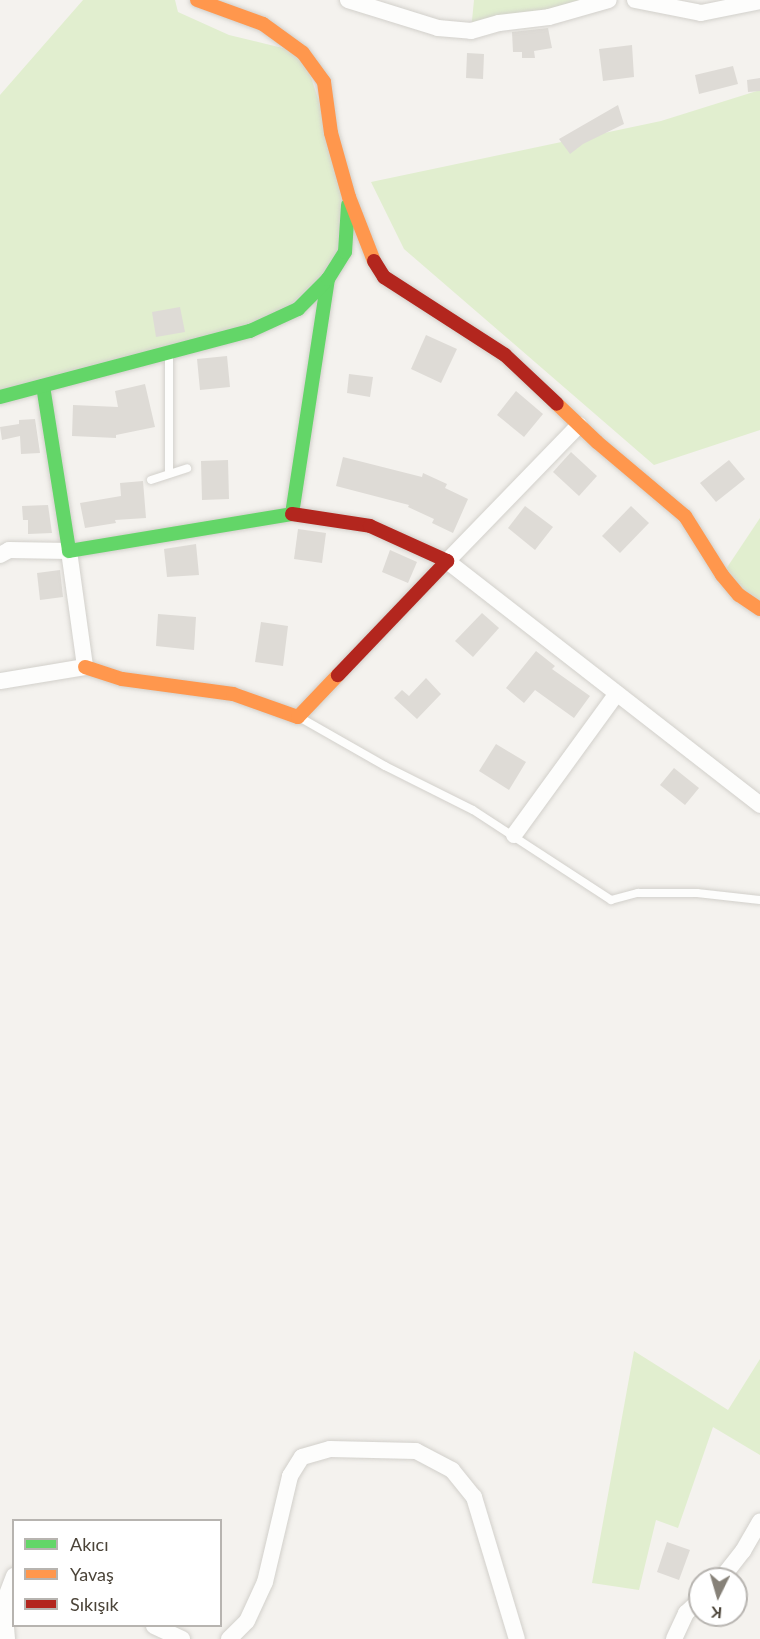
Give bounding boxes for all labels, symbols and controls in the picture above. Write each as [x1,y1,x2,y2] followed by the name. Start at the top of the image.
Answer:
[12,1519,222,1627] legend
[70,1533,109,1555] text: Akıcı
[70,1563,114,1585] text: Yavaş
[688,1567,748,1627] north arrow
[70,1593,119,1615] text: Sıkışık
[710,1603,723,1623] text: K

